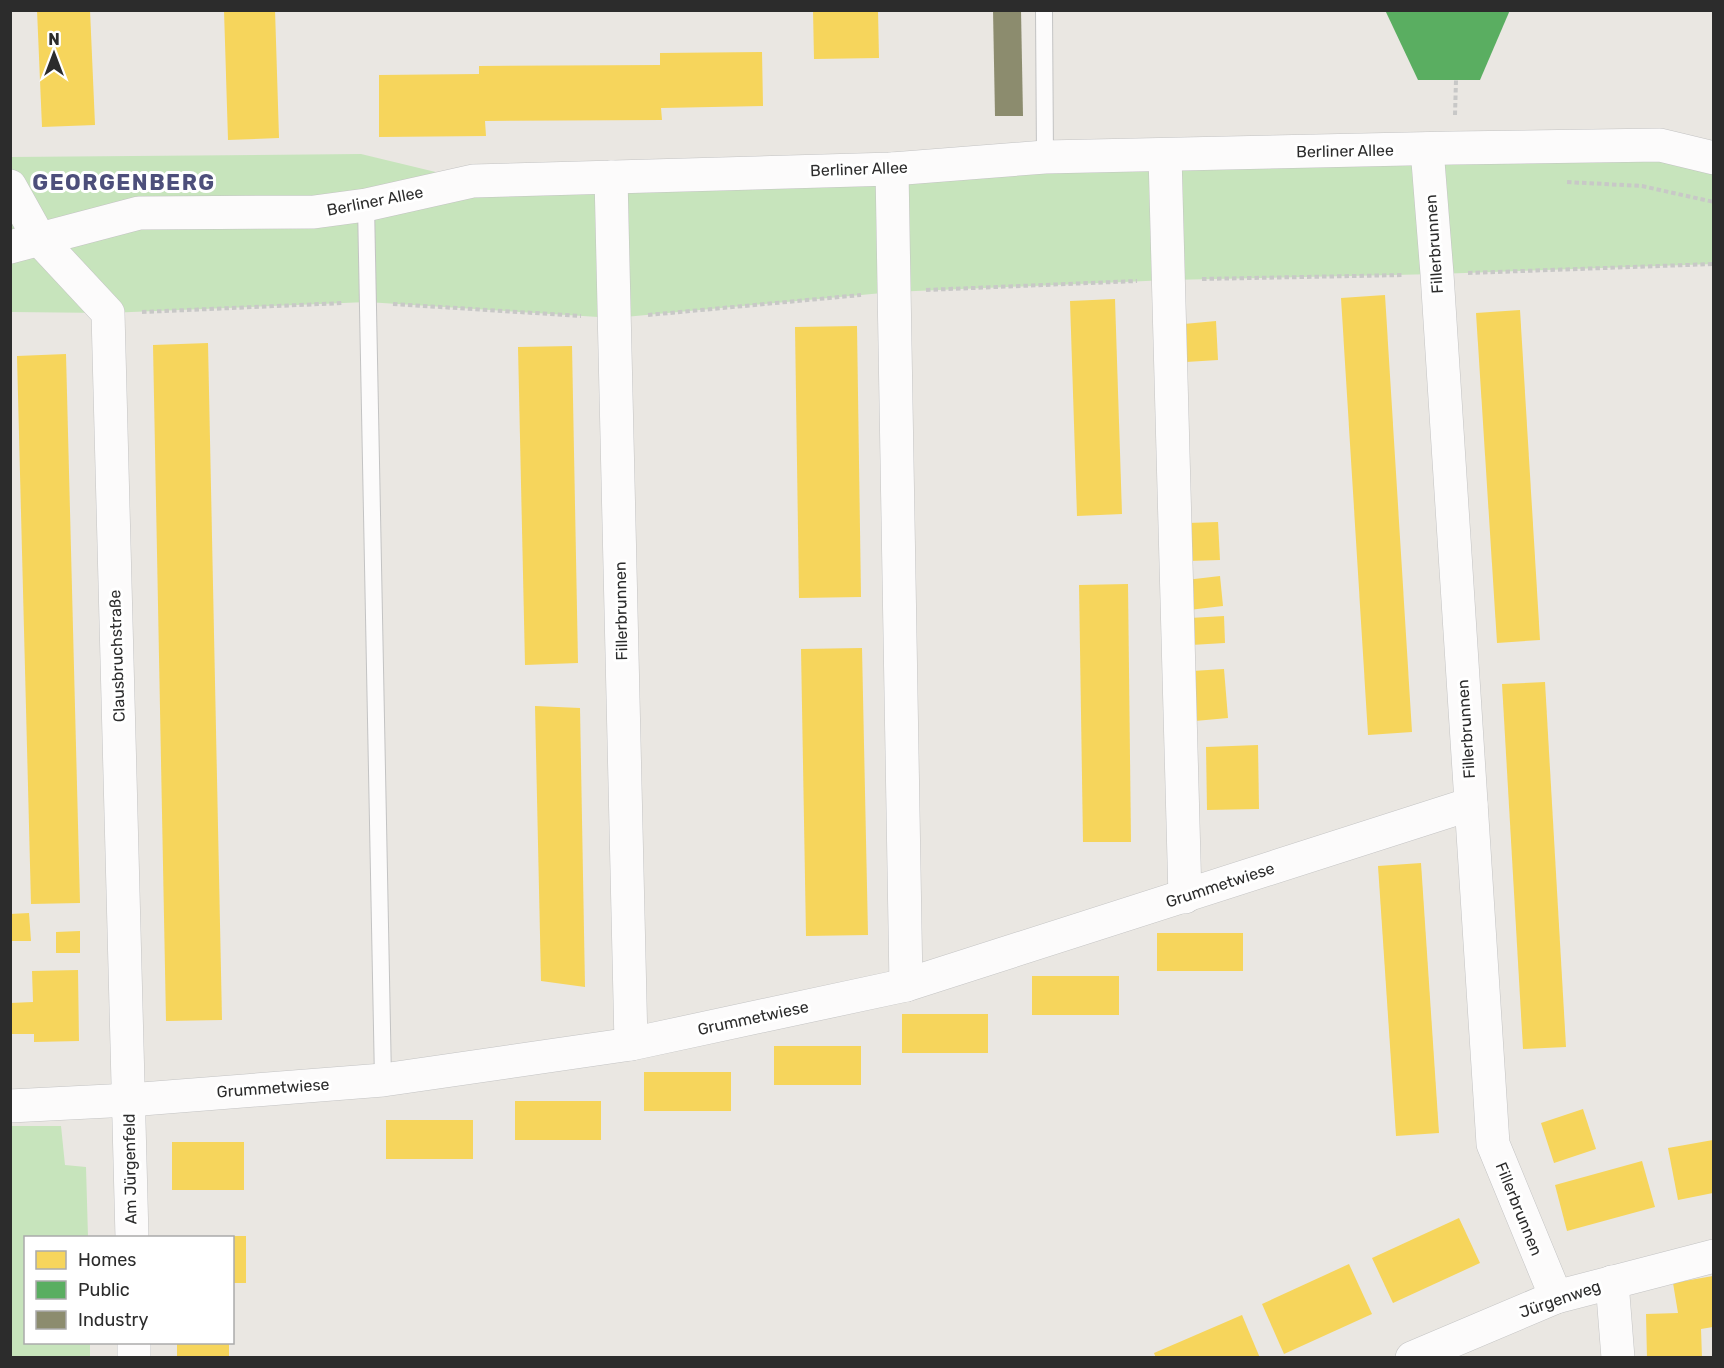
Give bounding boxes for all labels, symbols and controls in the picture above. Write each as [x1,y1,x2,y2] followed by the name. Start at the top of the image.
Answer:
[24,24,84,84] north arrow
[48,30,60,49] text: N
[1296,141,1394,161] street label: Berliner Allee
[810,158,908,180] street label: Berliner Allee
[32,169,216,196] district label: GEORGENBERG
[325,182,425,220] street label: Berliner Allee
[1421,194,1447,294] street label: Fillerbrunnen
[611,561,631,661] street label: Fillerbrunnen
[105,589,129,723] street label: Clausbruchstraße
[1453,679,1479,779] street label: Fillerbrunnen
[1163,858,1277,911] street label: Grummetwiese
[696,997,810,1039] street label: Grummetwiese
[216,1075,330,1101] street label: Grummetwiese
[120,1113,140,1225] street label: Am Jürgenfeld
[1492,1159,1546,1259] street label: Fillerbrunnen
[24,1236,234,1344] legend
[78,1249,136,1271] text: Homes
[1517,1276,1603,1322] street label: Jürgenweg
[78,1279,130,1301] text: Public
[78,1309,148,1331] text: Industry

